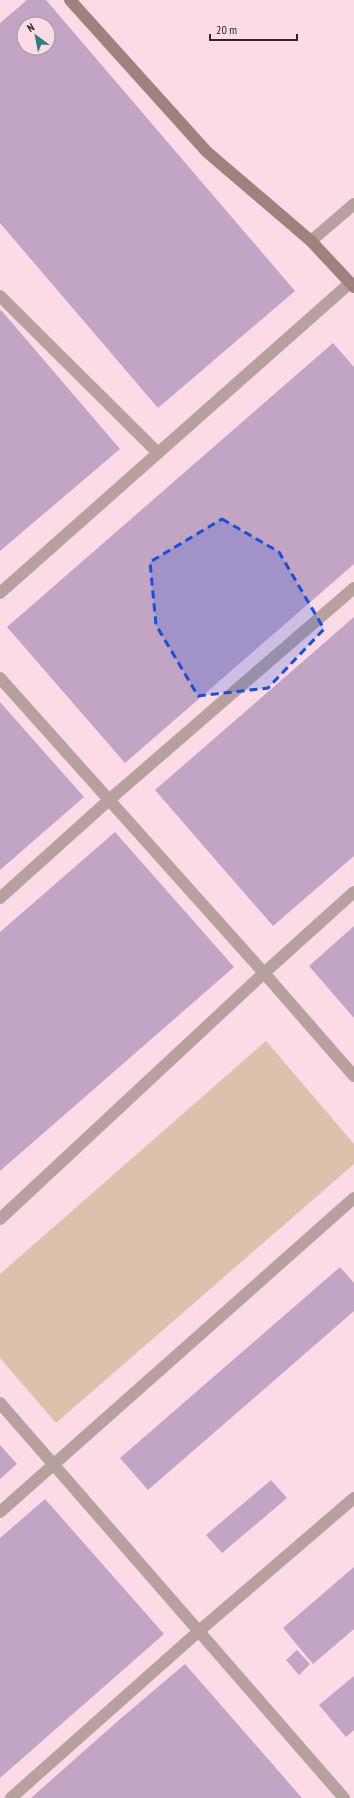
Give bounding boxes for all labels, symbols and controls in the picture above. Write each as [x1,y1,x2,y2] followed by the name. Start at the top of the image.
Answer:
[16,16,56,56] north arrow
[210,16,297,42] scale bar
[24,20,37,35] text: N
[216,22,237,37] text: 20 m

